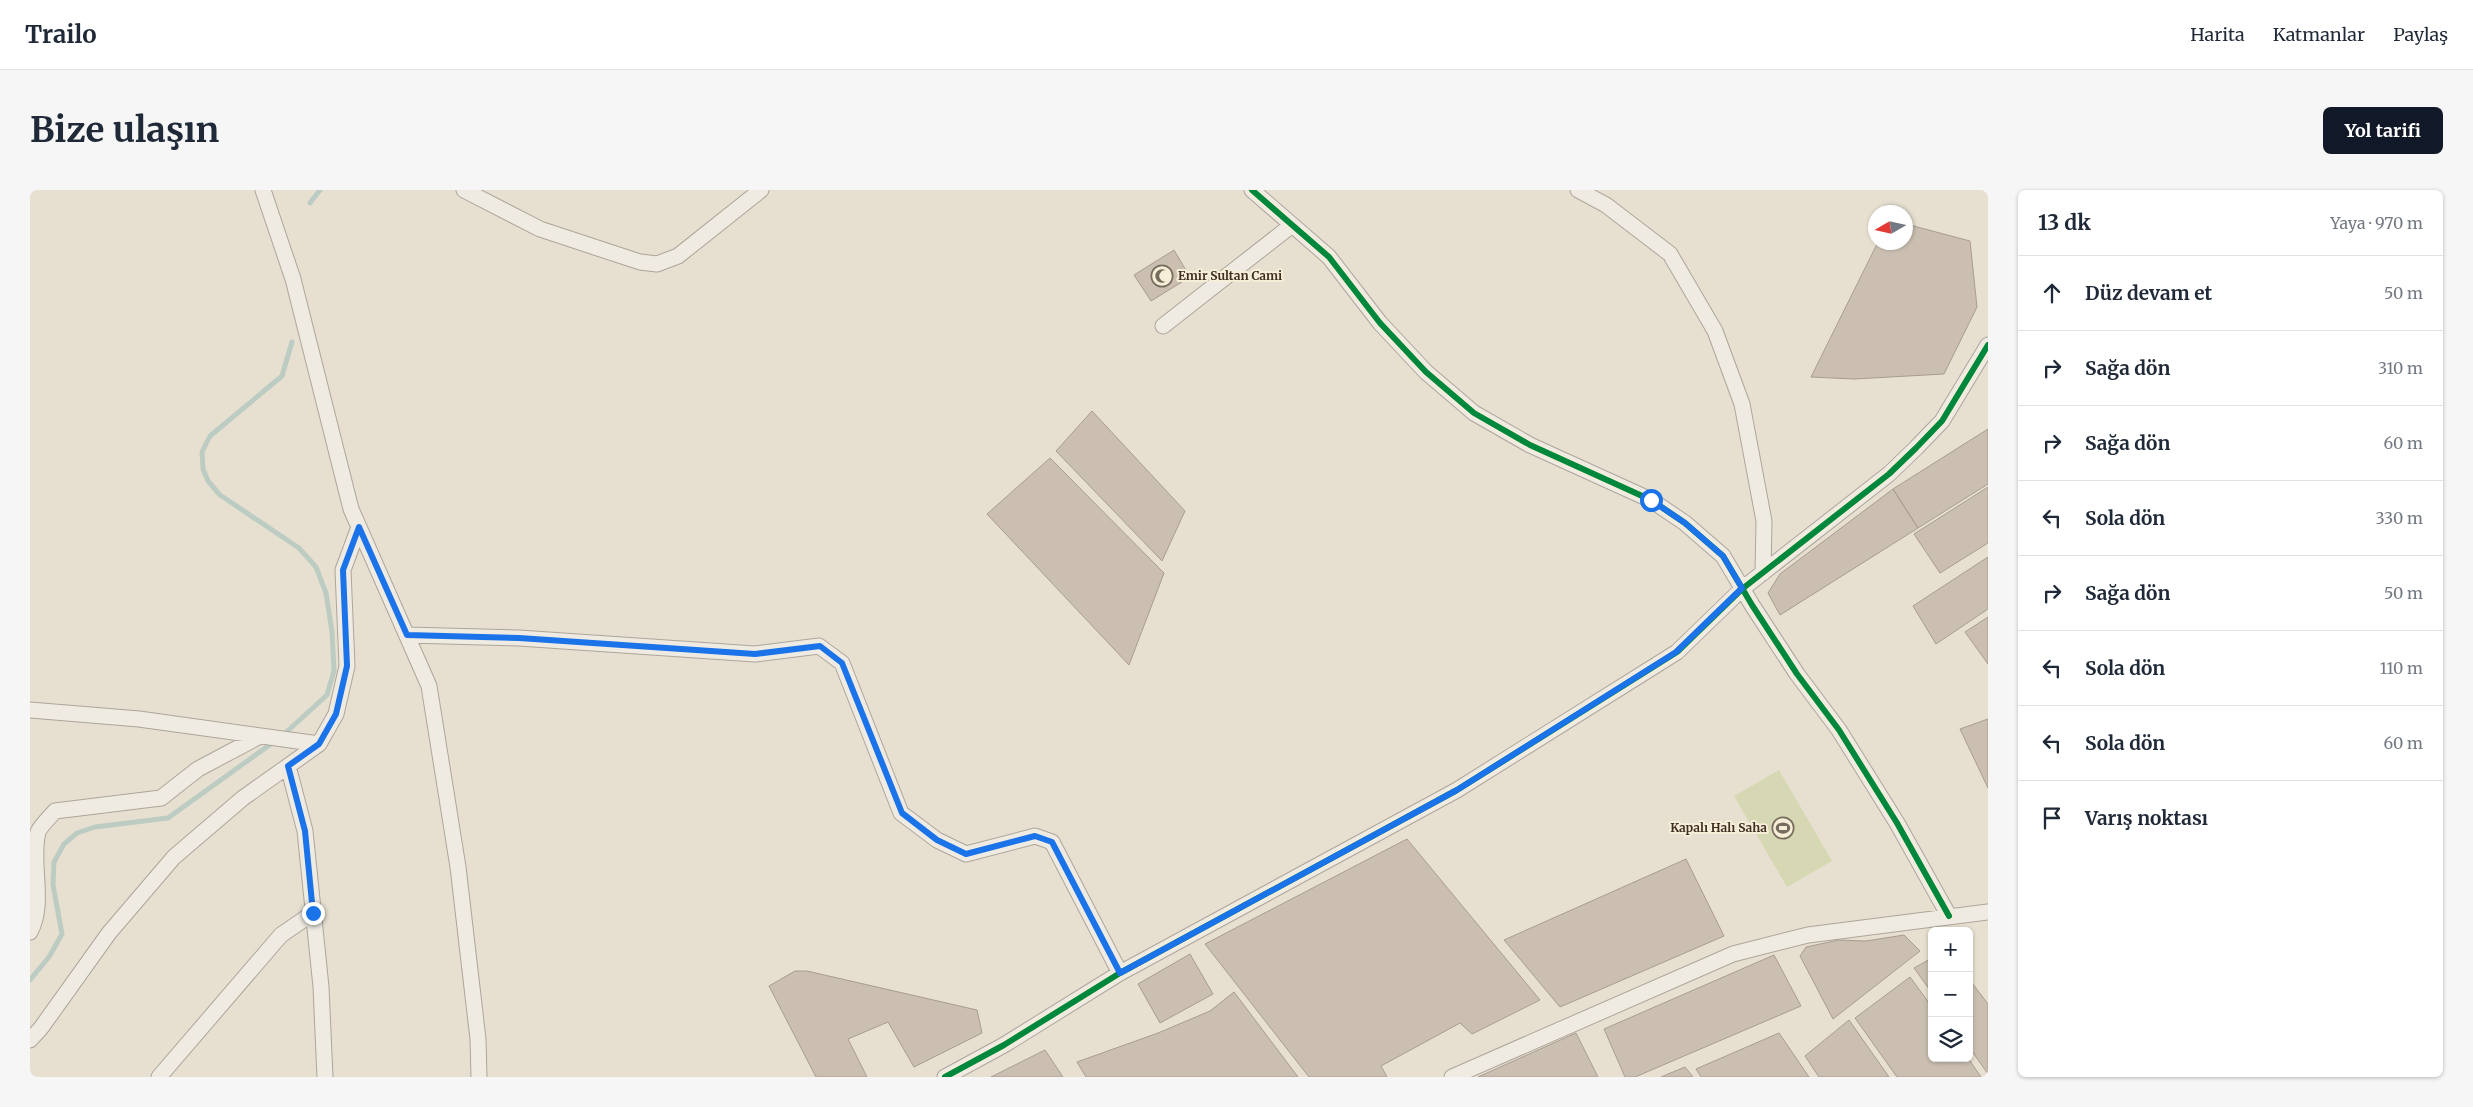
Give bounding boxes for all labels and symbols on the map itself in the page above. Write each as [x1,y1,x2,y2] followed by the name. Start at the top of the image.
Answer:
[1868,205,1913,250] north arrow
[1150,264,1174,288] mosque icon: Emir Sultan Cami
[1178,268,1282,283] place label: Emir Sultan Cami
[1640,489,1663,512] route start
[1771,816,1795,840] sports icon: Kapalı Halı Saha
[1670,820,1767,835] place label: Kapalı Halı Saha
[302,902,325,925] route end

